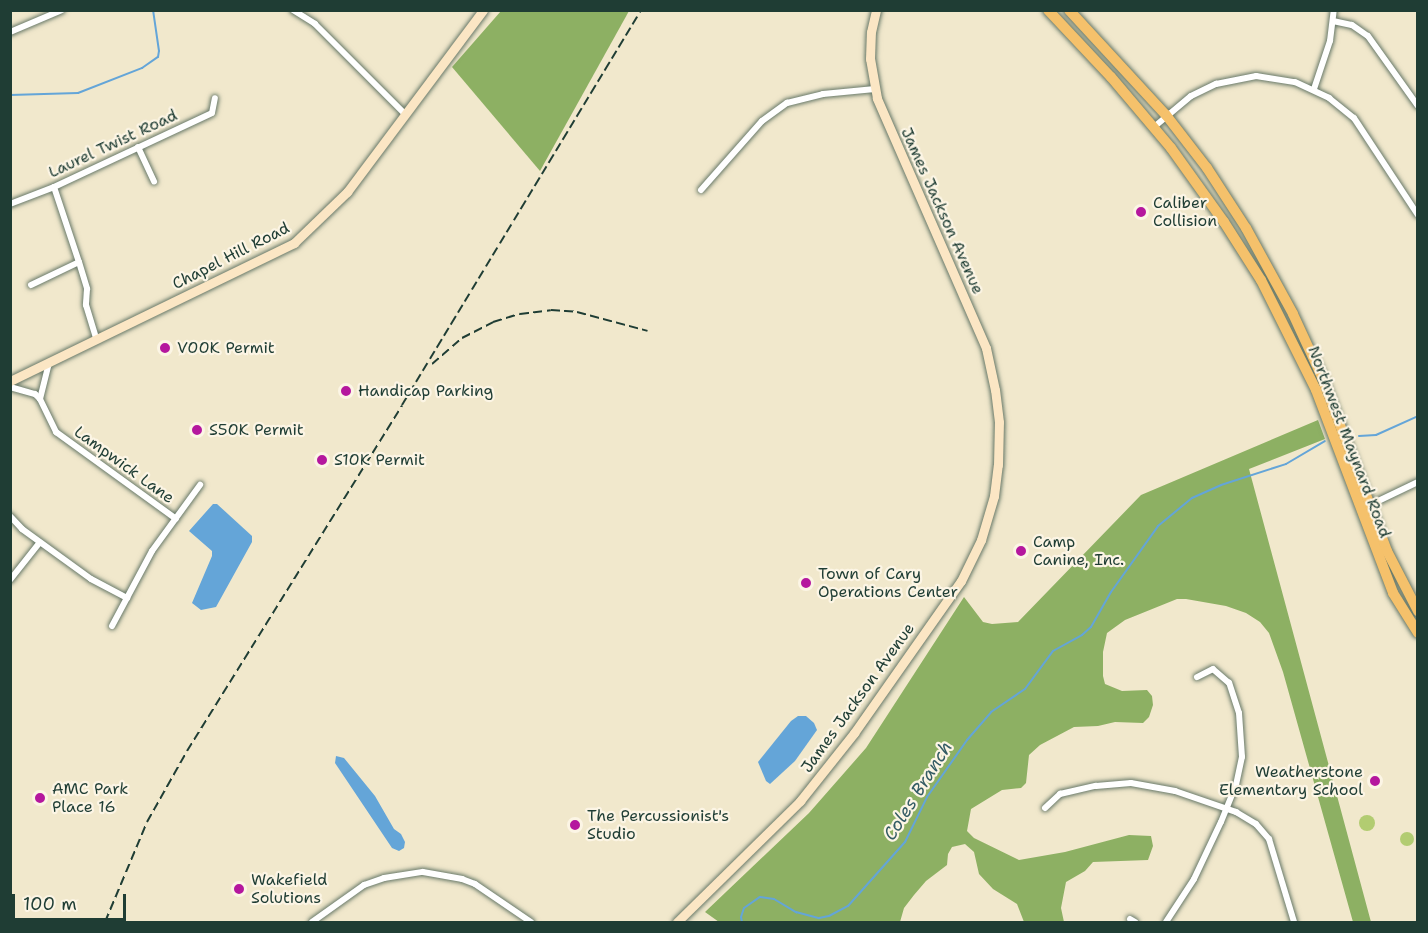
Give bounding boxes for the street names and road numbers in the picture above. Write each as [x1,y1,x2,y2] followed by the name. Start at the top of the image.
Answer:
[46,106,180,182] street label: Laurel Twist Road
[897,125,987,297] street label: James Jackson Avenue
[169,218,293,294] street label: Chapel Hill Road
[1304,343,1394,541] street label: Northwest Maynard Road
[70,422,178,508] street label: Lampwick Lane
[797,619,919,777] street label: James Jackson Avenue

